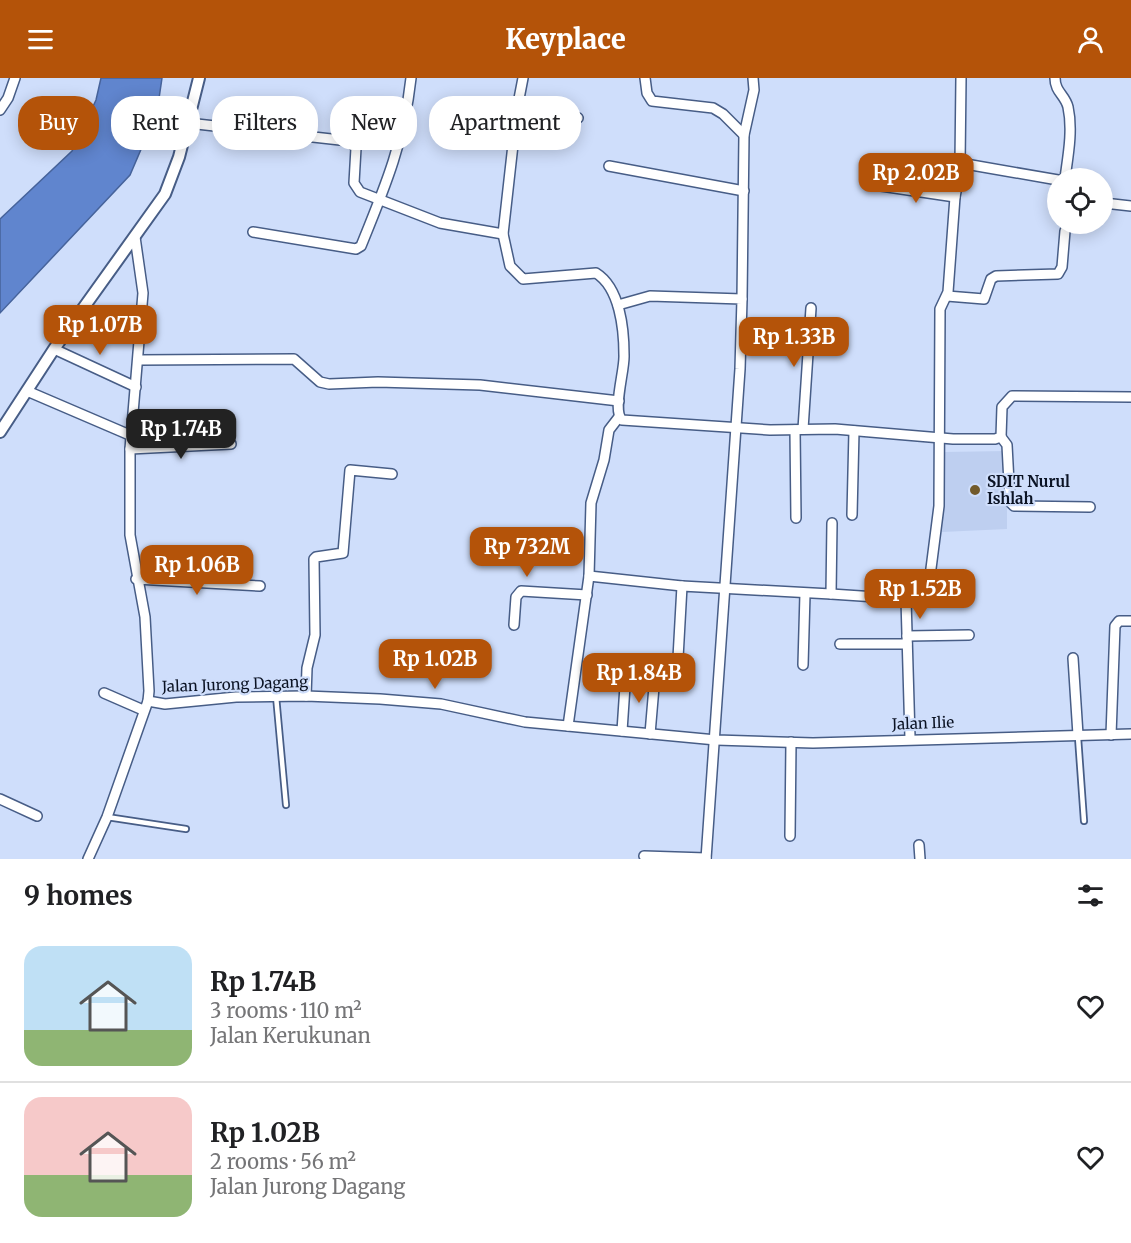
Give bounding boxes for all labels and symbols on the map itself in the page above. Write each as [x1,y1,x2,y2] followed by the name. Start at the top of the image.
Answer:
[854,153,978,204] pin: Rp 2.02B
[38,305,162,356] pin: Rp 1.07B
[732,317,856,368] pin: Rp 1.33B
[119,409,243,460] pin: Rp 1.74B
[987,472,1070,508] place label: SDIT Nurul Ishlah
[968,483,982,497] marker: SDIT Nurul Ishlah
[472,527,582,578] pin: Rp 732M
[135,545,259,596] pin: Rp 1.06B
[858,569,982,620] pin: Rp 1.52B
[373,639,497,690] pin: Rp 1.02B
[577,653,701,704] pin: Rp 1.84B
[160,672,309,696] street label: Jalan Jurong Dagang
[891,712,955,734] street label: Jalan Ilie

